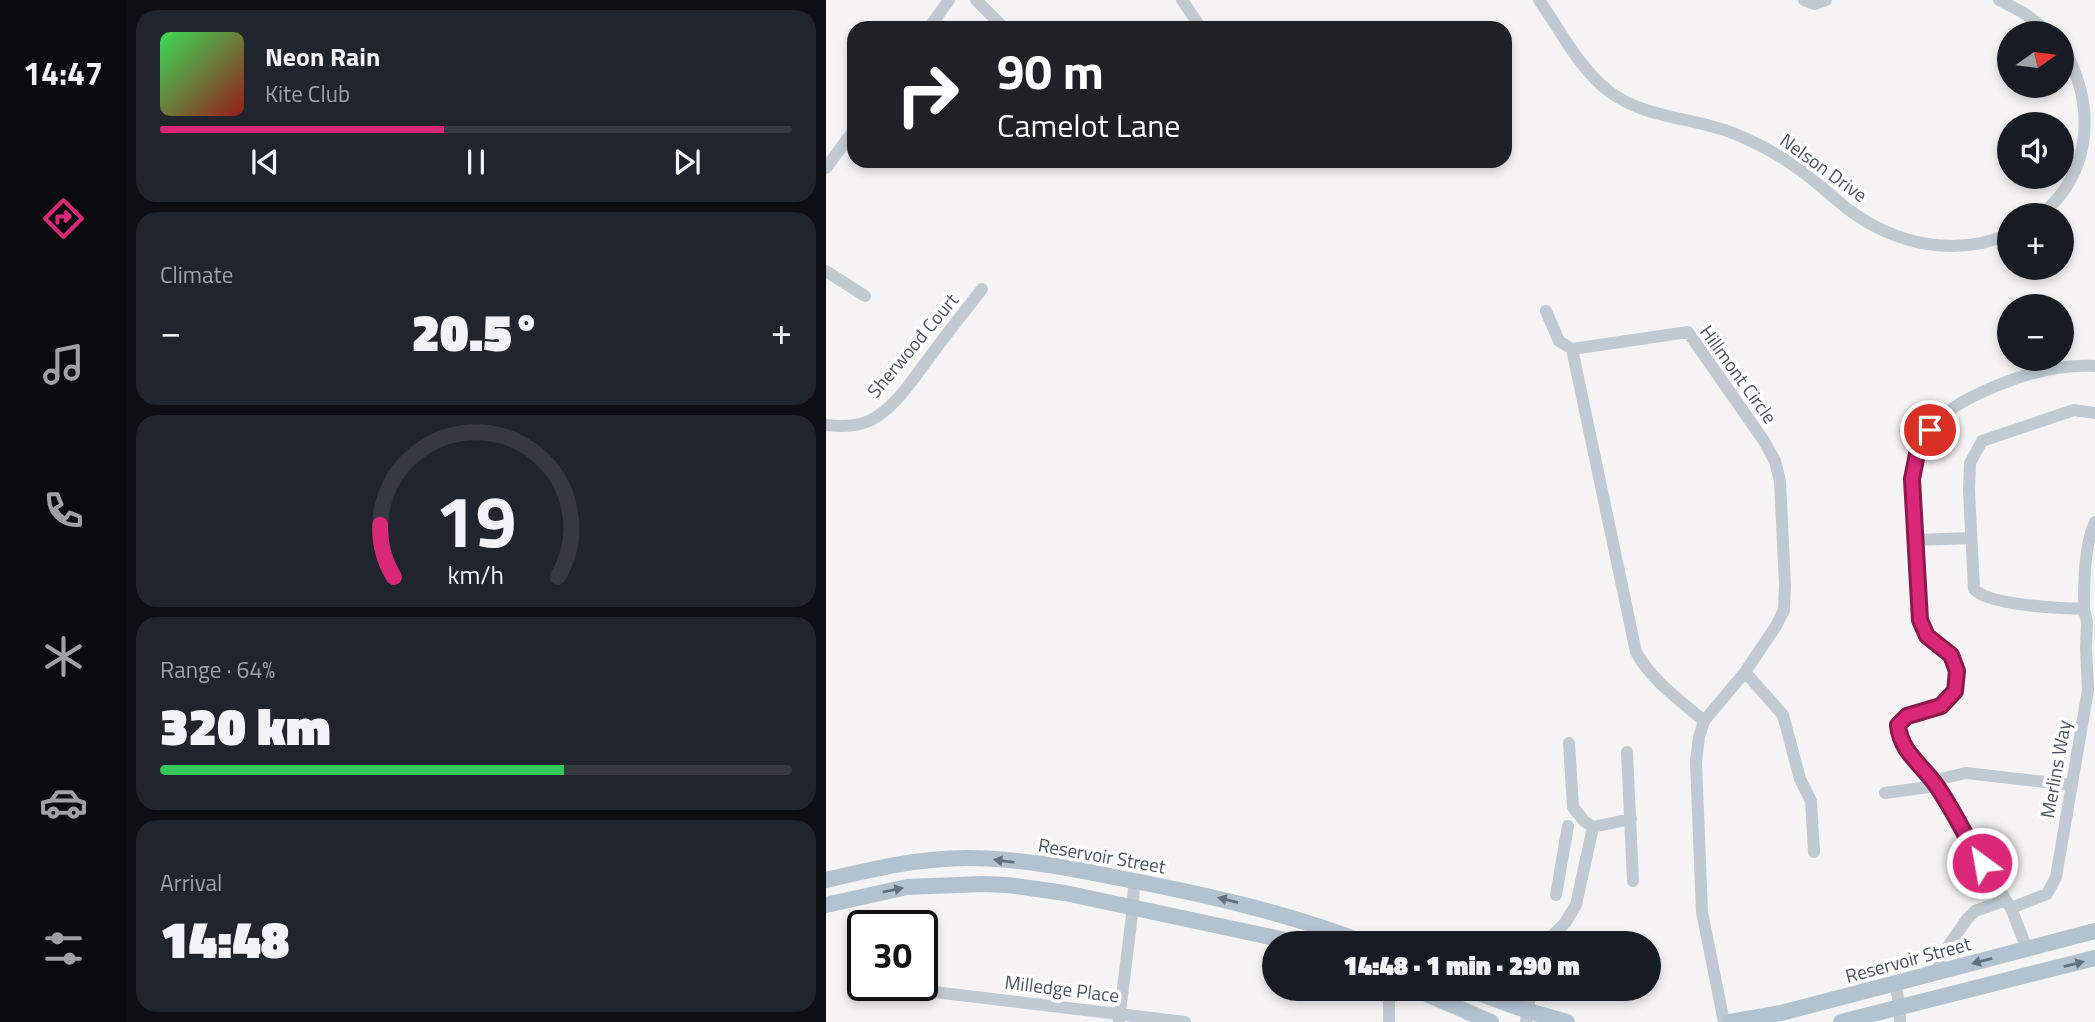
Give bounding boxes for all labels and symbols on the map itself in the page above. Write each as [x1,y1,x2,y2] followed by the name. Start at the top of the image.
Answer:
[1997,21,2074,98] north arrow
[1774,125,1874,209] street label: Nelson Drive
[859,286,965,404] street label: Sherwood Court
[1693,319,1785,429] street label: Hillmont Circle
[1900,400,1960,460] pin
[2032,718,2078,820] street label: Merlins Way
[1945,826,2019,900] position arrow
[1036,830,1168,881] street label: Reservoir Street
[993,855,1015,866] one-way arrow
[882,884,904,895] one-way arrow
[1217,894,1239,905] one-way arrow
[847,910,938,1001] speed limit sign: 30
[1842,928,1974,990] street label: Reservoir Street
[1970,956,1992,967] one-way arrow
[2063,958,2085,969] one-way arrow
[1003,967,1121,1009] street label: Milledge Place

